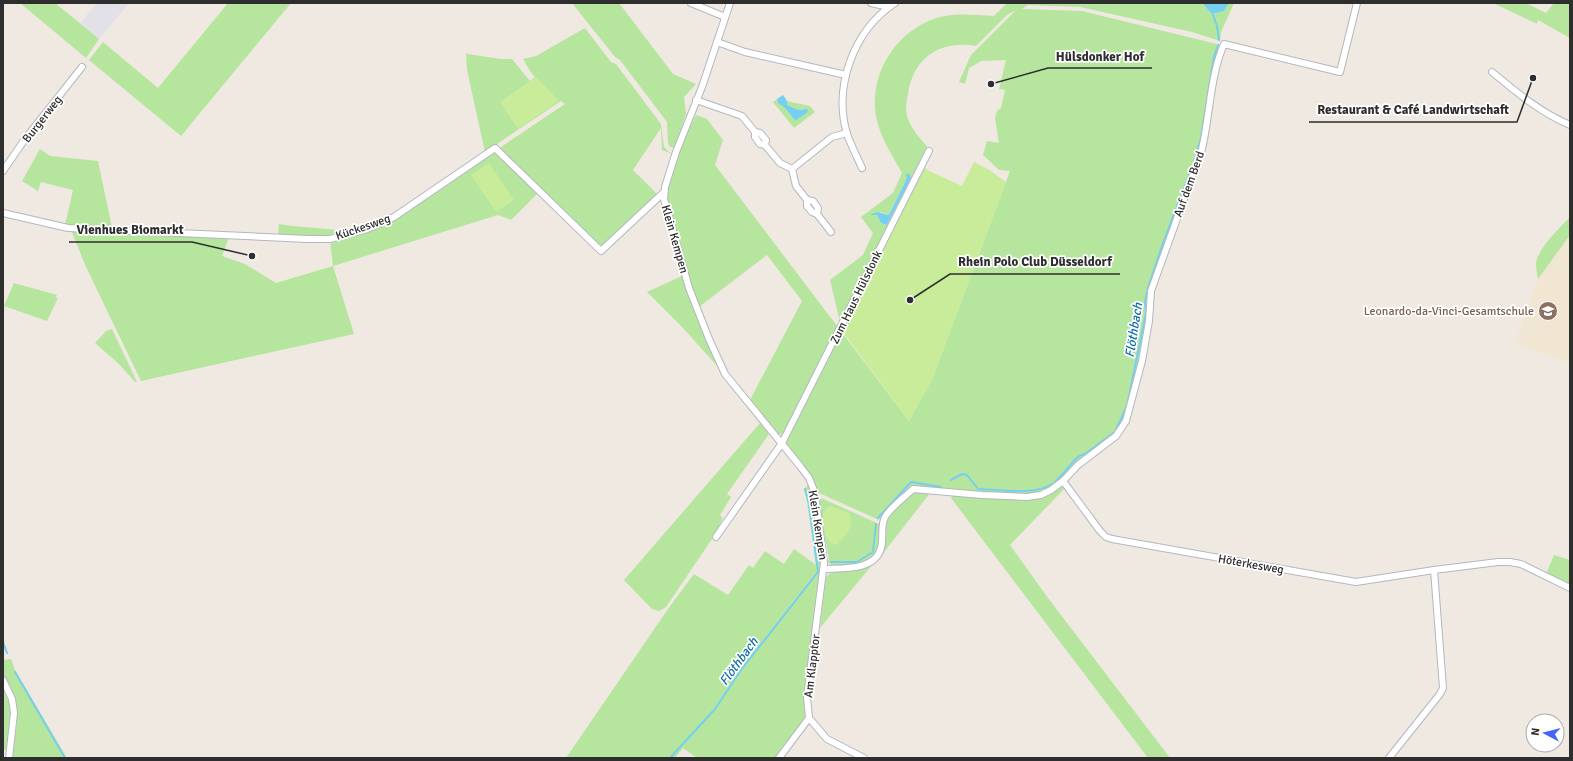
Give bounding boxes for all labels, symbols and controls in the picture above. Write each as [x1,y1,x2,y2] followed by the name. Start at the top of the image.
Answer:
[1048,43,1152,68] callout: Hülsdonker Hof
[1056,49,1145,65] text: Hülsdonker Hof
[19,93,66,146] street label: Burgerweg
[1309,97,1517,122] callout: Restaurant & Café Landwirtschaft
[1317,102,1509,118] text: Restaurant & Café Landwirtschaft
[1171,149,1208,219] street label: Auf dem Berd
[658,203,691,275] street label: Klein Kempen
[334,211,393,244] street label: Kückesweg
[69,217,192,242] callout: Vienhues Biomarkt
[76,222,184,238] text: Vienhues Biomarkt
[827,248,886,347] street label: Zum Haus Hülsdonk
[950,249,1120,274] callout: Rhein Polo Club Düsseldorf
[958,254,1113,270] text: Rhein Polo Club Düsseldorf
[1537,300,1559,322] school or university icon: Leonardo-da-Vinci-Gesamtschule
[1122,301,1146,359] water label: Flöthbach
[1364,304,1534,319] place label: Leonardo-da-Vinci-Gesamtschule
[805,489,830,561] street label: Klein Kempen
[1217,551,1285,578] street label: Höterkesweg
[801,633,824,699] street label: Am Klapptor
[716,634,762,689] water label: Flöthbach
[1525,713,1565,753] north arrow
[1529,727,1542,736] text: N

